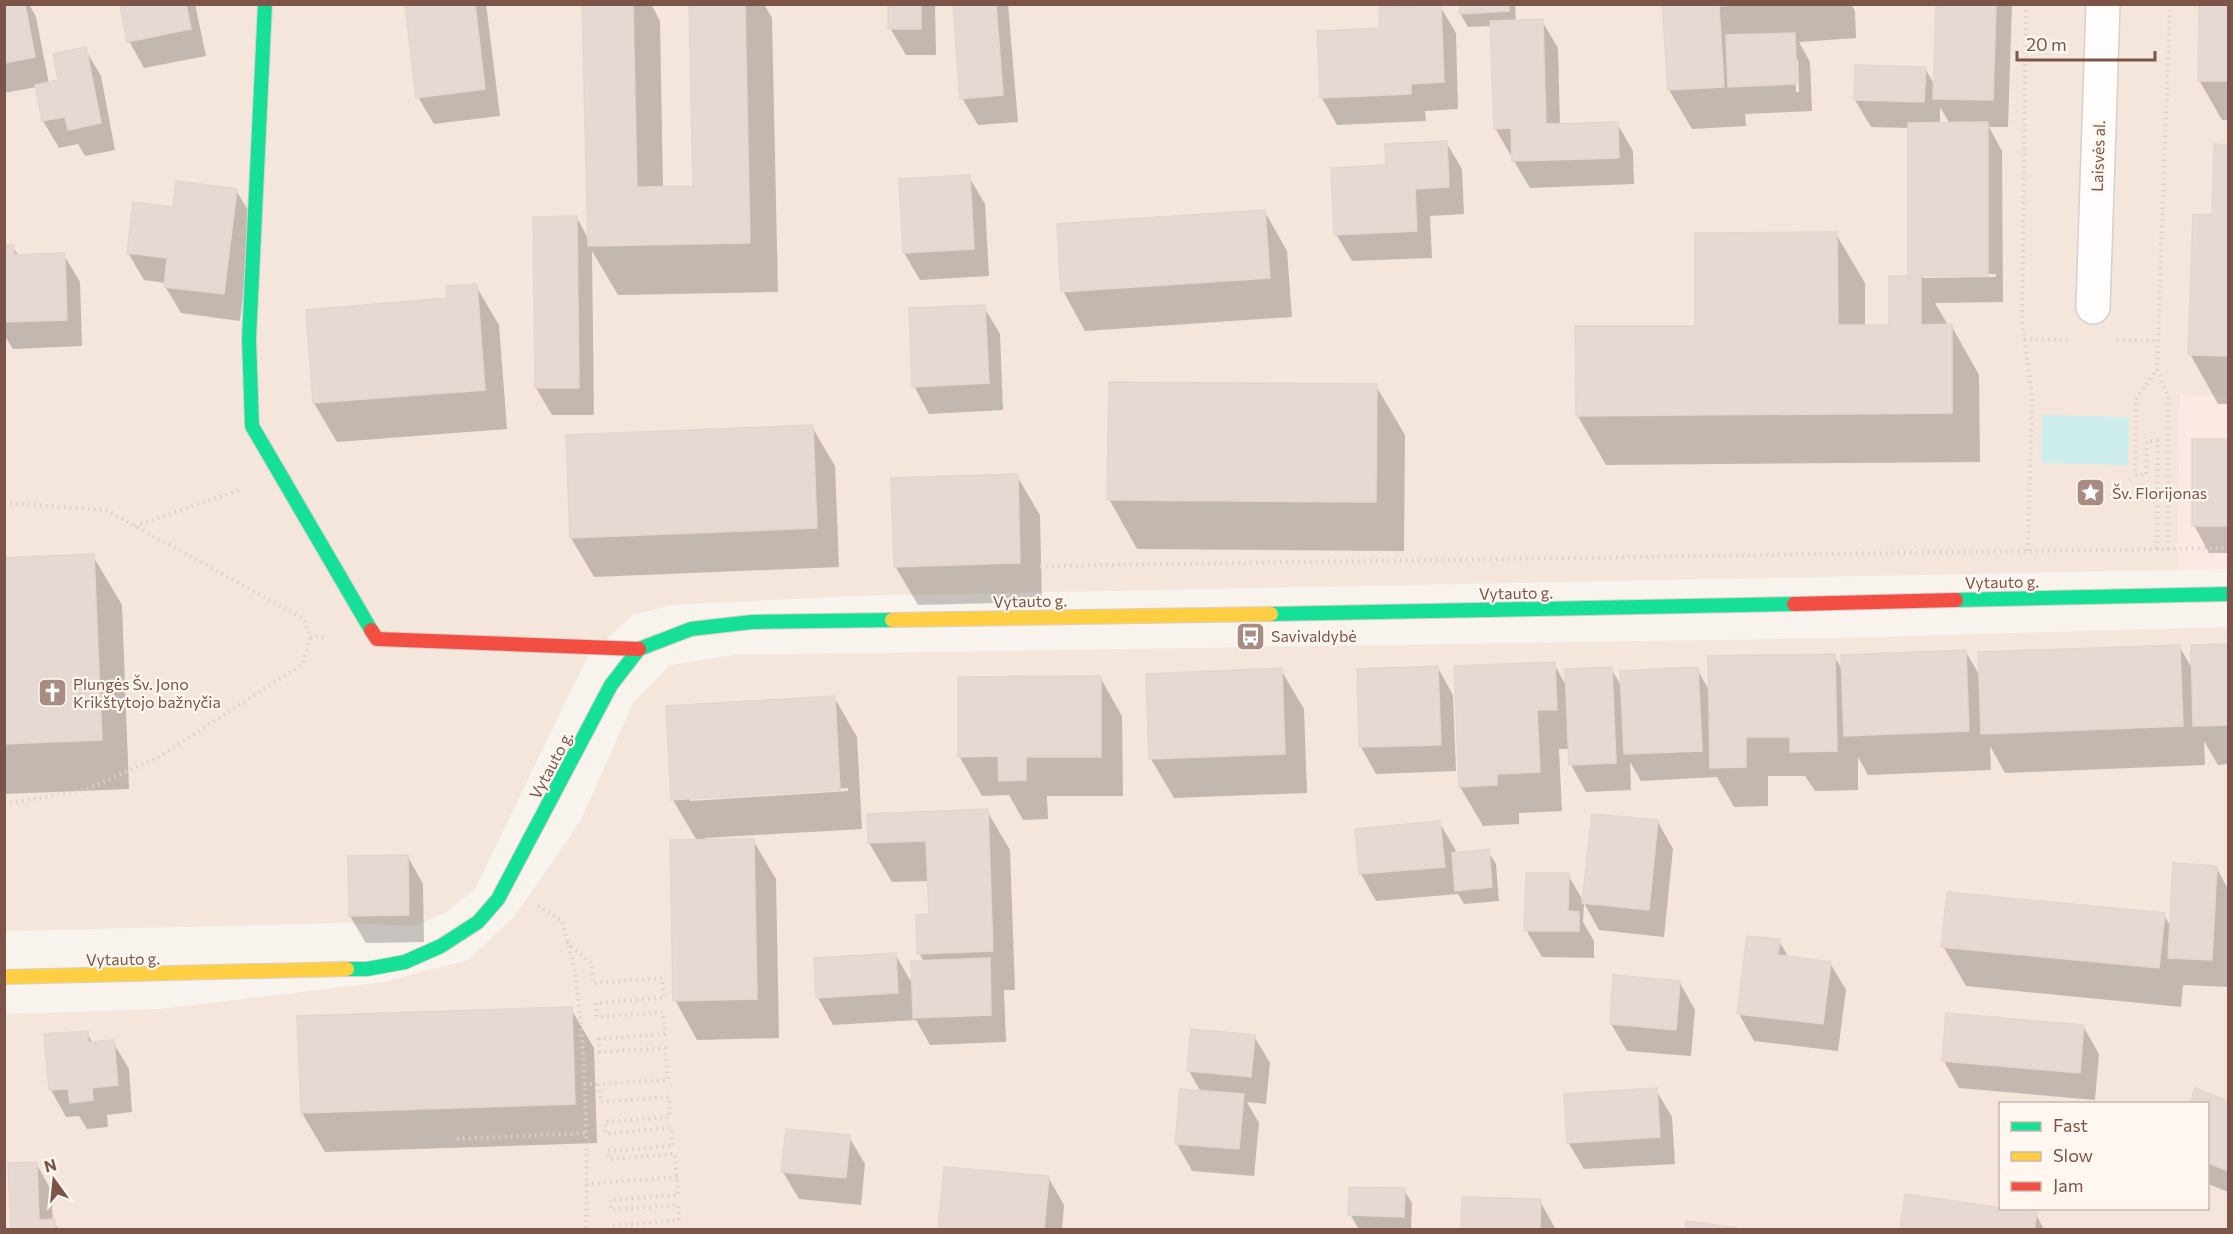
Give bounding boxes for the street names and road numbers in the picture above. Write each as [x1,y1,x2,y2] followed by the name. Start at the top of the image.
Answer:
[2087,120,2108,192] street label: Laisvės al.
[1965,571,2039,592] street label: Vytauto g.
[1479,582,1553,603] street label: Vytauto g.
[993,590,1067,611] street label: Vytauto g.
[525,728,576,802] street label: Vytauto g.
[86,948,160,969] street label: Vytauto g.

